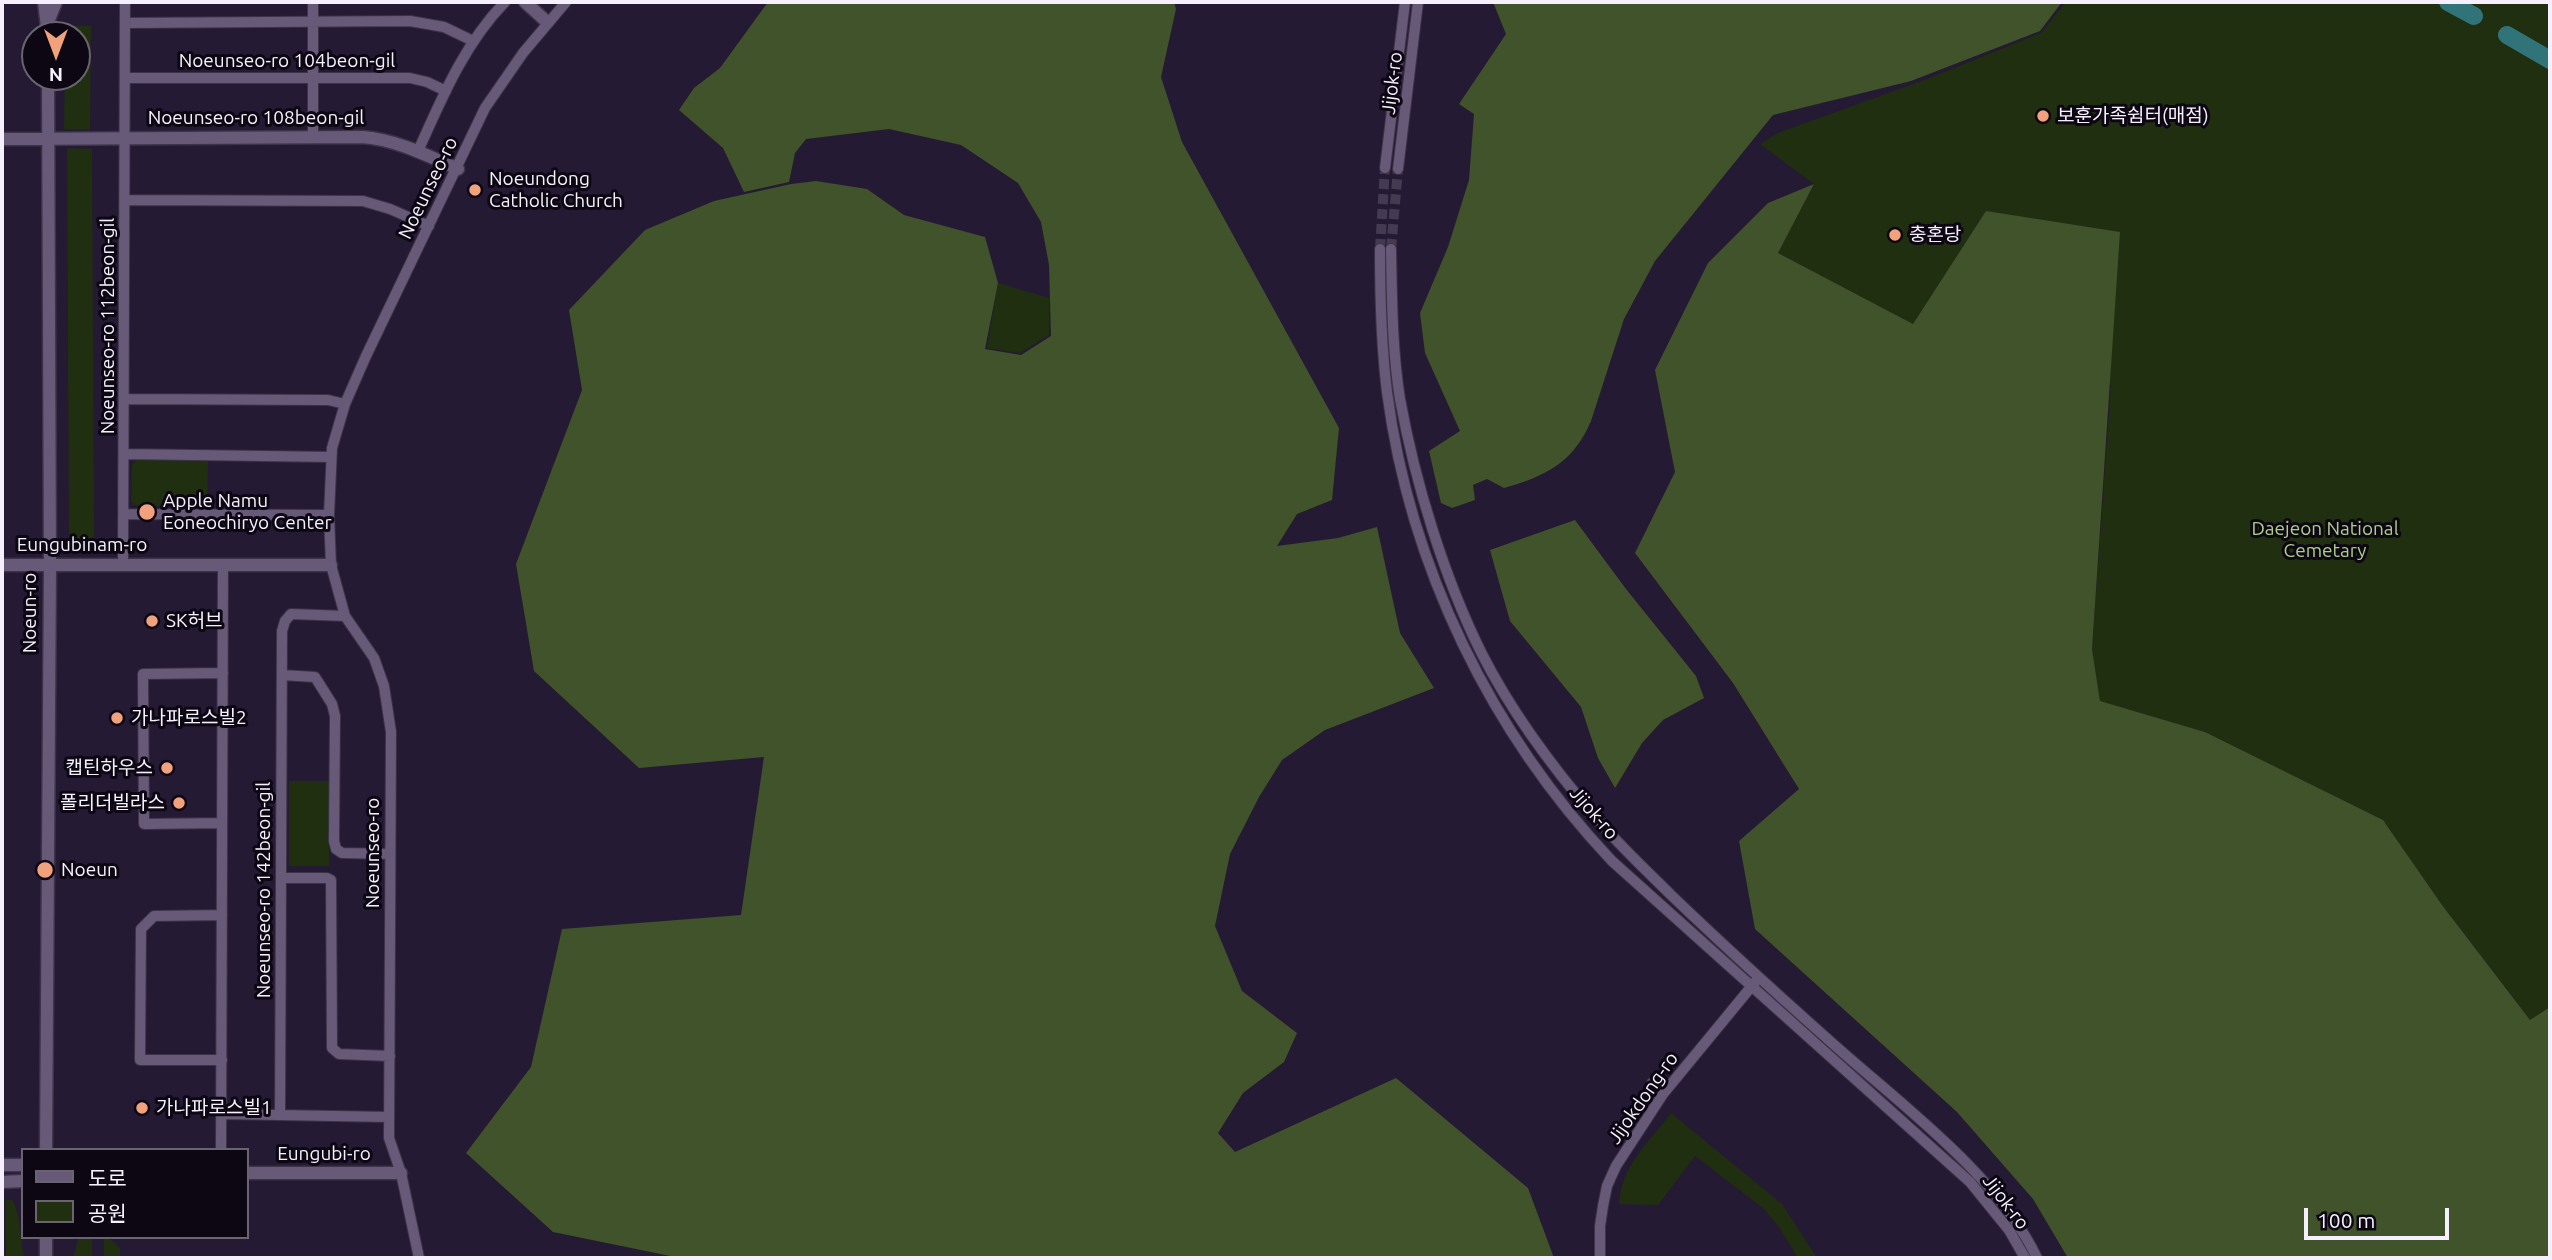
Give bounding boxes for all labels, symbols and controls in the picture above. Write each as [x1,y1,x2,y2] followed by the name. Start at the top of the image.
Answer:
[21,21,91,91] north arrow
[179,50,395,72] street label: Noeunseo-ro 104beon-gil
[1377,50,1407,116] street label: Jijok-ro
[49,64,63,86] text: N
[2057,105,2209,127] place label: 보훈가족쉼터(매점)
[148,107,364,129] street label: Noeunseo-ro 108beon-gil
[2035,108,2051,124] marker: 보훈가족쉼터(매점)
[394,133,462,243] street label: Noeunseo-ro
[489,168,623,212] place label: Noeundong Catholic Church
[467,182,483,198] marker: Noeundong Catholic Church
[97,218,119,434] street label: Noeunseo-ro 112beon-gil
[1909,224,1961,246] place label: 충혼당
[1887,227,1903,243] marker: 충혼당
[163,490,332,534] place label: Apple Namu Eoneochiryo Center
[137,502,157,522] marker: Apple Namu Eoneochiryo Center
[2251,518,2399,562] park label: Daejeon National Cemetary
[17,534,147,556] street label: Eungubinam-ro
[19,573,41,653] street label: Noeun-ro
[166,610,222,632] place label: SK허브
[144,613,160,629] marker: SK허브
[131,707,247,729] place label: 가나파로스빌2
[109,710,125,726] marker: 가나파로스빌2
[66,757,153,779] place label: 캡틴하우스
[159,760,175,776] marker: 캡틴하우스
[253,782,275,998] street label: Noeunseo-ro 142beon-gil
[1565,782,1623,844] street label: Jijok-ro
[60,792,165,814] place label: 폴리더빌라스
[171,795,187,811] marker: 폴리더빌라스
[362,798,384,908] street label: Noeunseo-ro
[61,859,118,881] place label: Noeun
[35,860,55,880] marker: Noeun
[1603,1048,1683,1148] street label: Jijokdong-ro
[156,1097,272,1119] place label: 가나파로스빌1
[134,1100,150,1116] marker: 가나파로스빌1
[277,1143,371,1165] street label: Eungubi-ro
[21,1148,248,1239] legend
[88,1166,127,1190] text: 도로
[1978,1170,2034,1234] street label: Jijok-ro
[2307,1194,2452,1238] scale bar
[88,1201,127,1225] text: 공원
[2317,1208,2375,1232] text: 100 m

